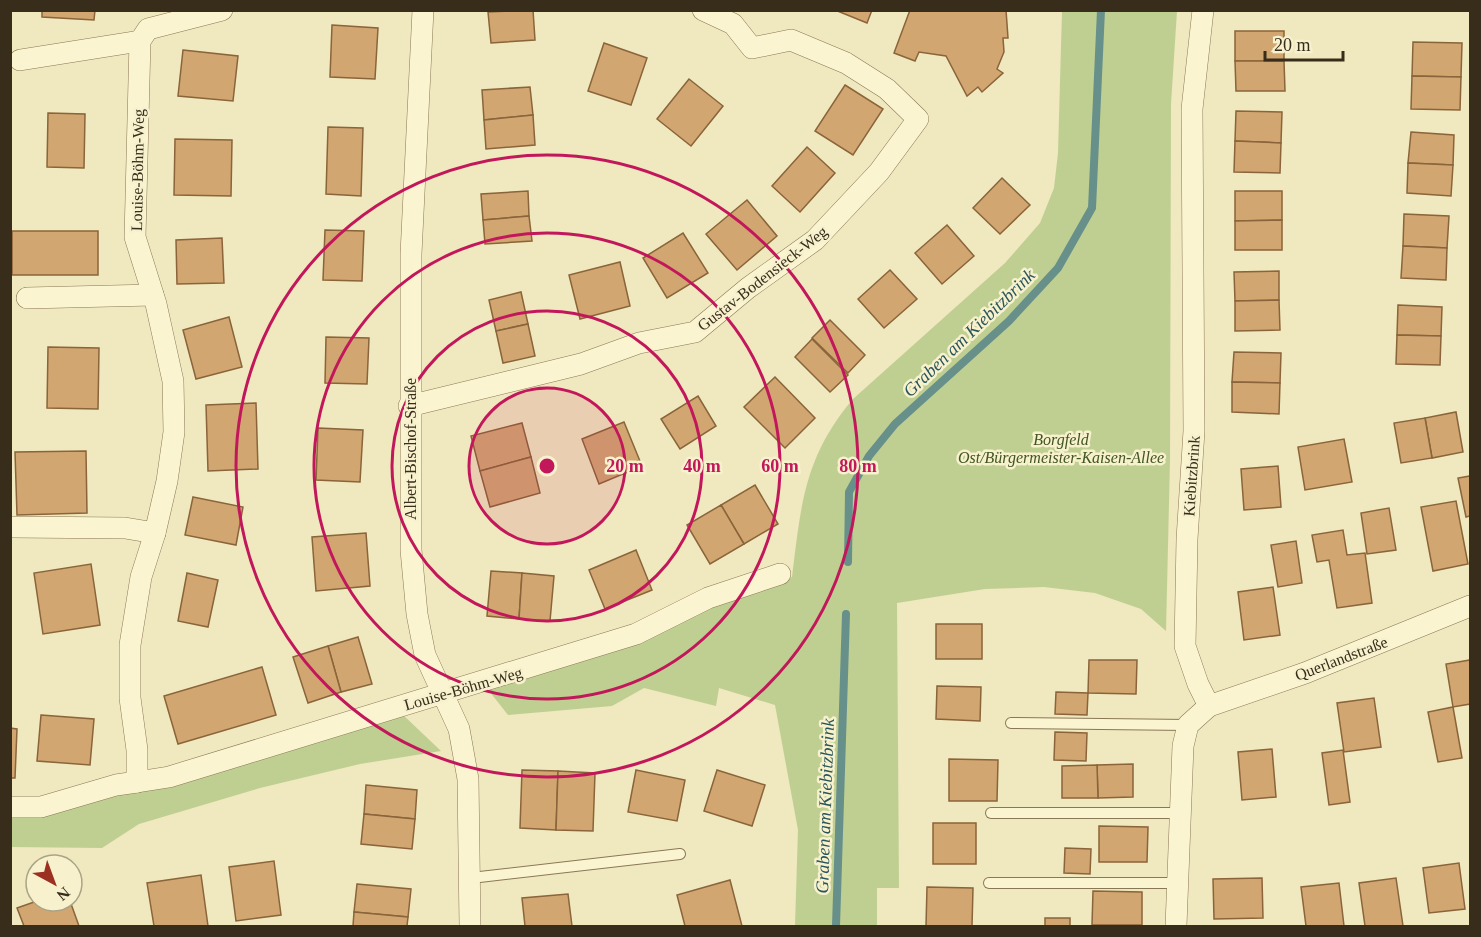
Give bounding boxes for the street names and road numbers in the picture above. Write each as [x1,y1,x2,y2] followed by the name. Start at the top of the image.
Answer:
[128,109,148,231] street label: Louise-Böhm-Weg
[694,223,831,335] street label: Gustav-Bodensieck-Weg
[402,378,419,520] street label: Albert-Bischof-Straße
[1180,435,1203,517] street label: Kiebitzbrink
[1293,633,1390,684] street label: Querlandstraße
[402,663,525,714] street label: Louise-Böhm-Weg

